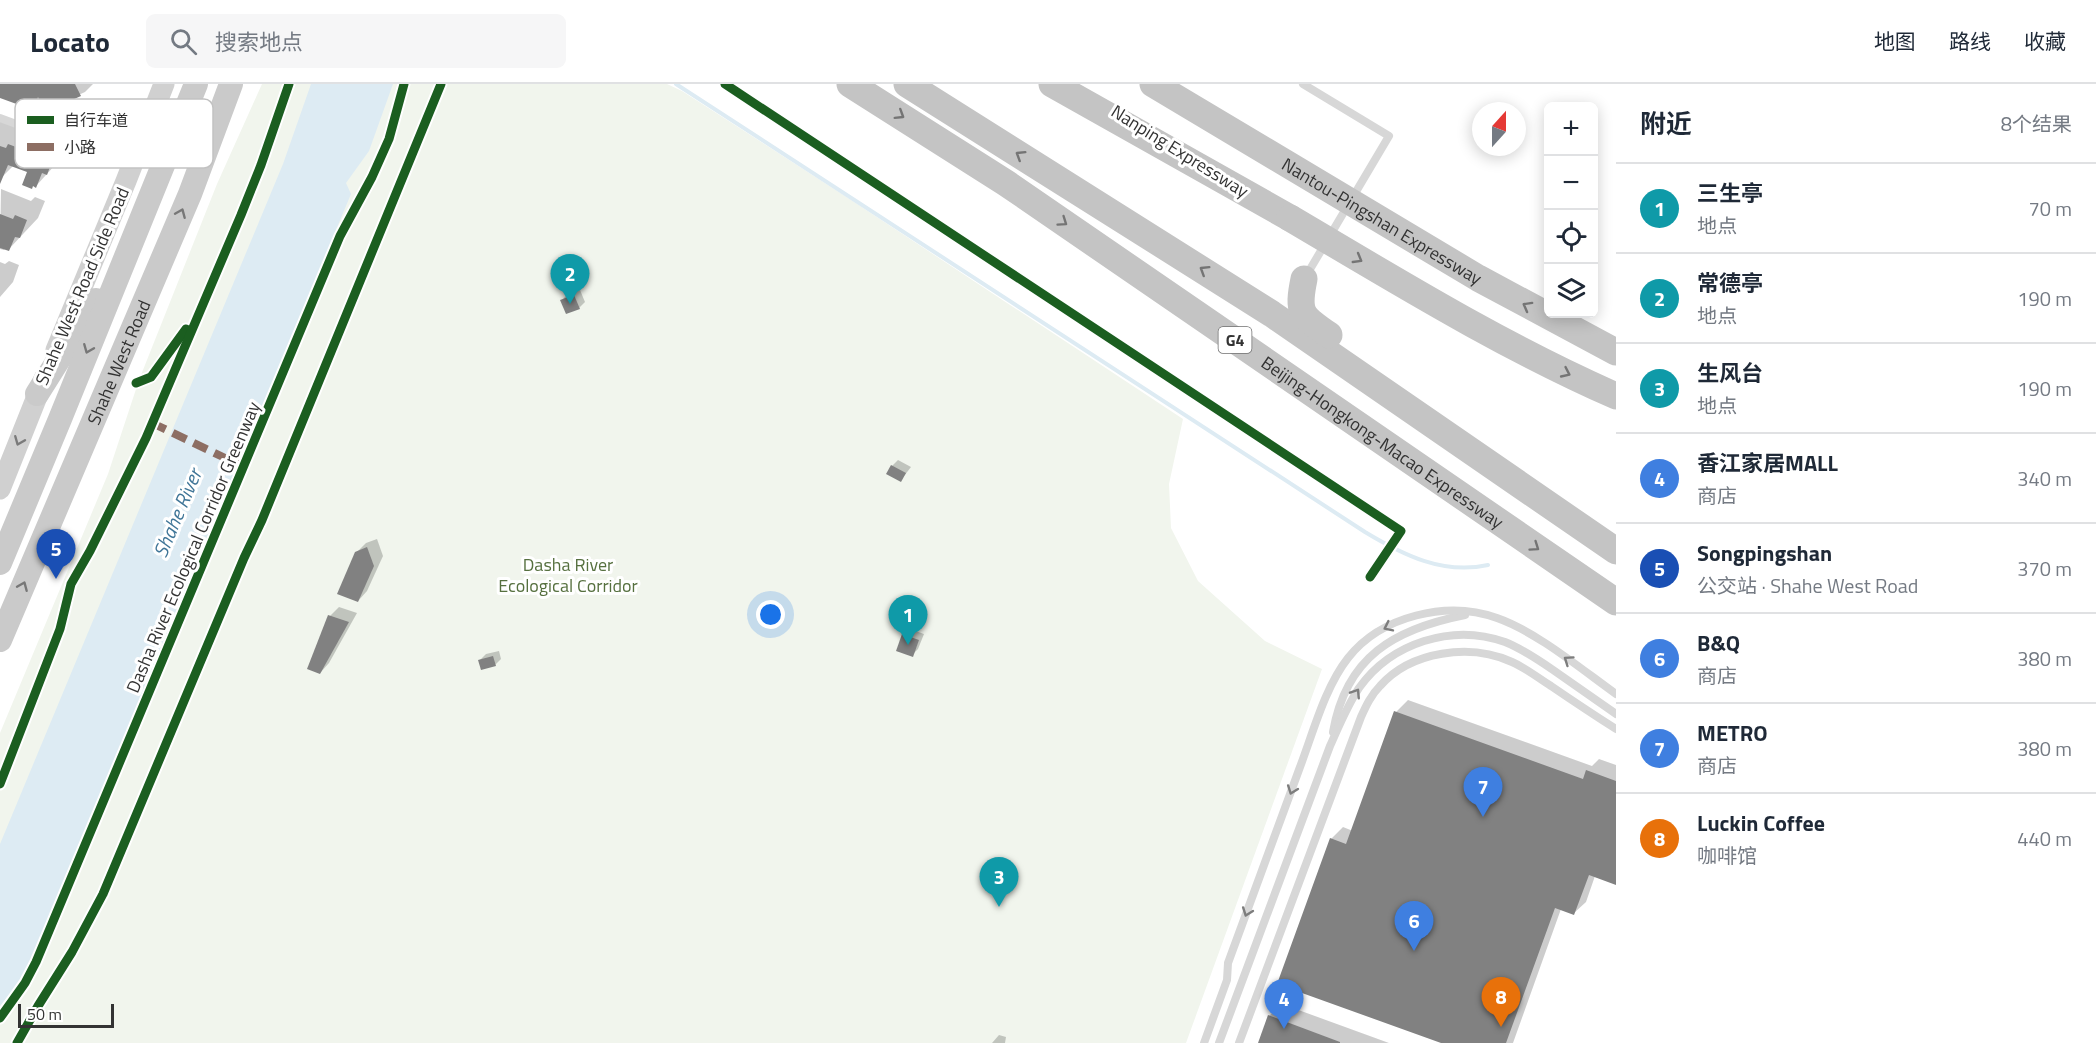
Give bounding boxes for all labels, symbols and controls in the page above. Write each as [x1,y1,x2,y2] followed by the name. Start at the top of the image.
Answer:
[146,14,566,68] search box
[30,20,110,63] text: Locato
[167,25,200,58] icon: search
[215,25,303,59] text: 搜索地点
[1874,25,1916,57] text: 地图
[1949,25,1991,57] text: 路线
[2024,25,2066,57] text: 收藏
[1106,98,1254,204] street label: Nanping Expressway
[15,99,213,168] legend
[1472,102,1526,156] north arrow
[1544,102,1598,318] map controls
[1544,102,1598,156] button: +
[1640,104,1692,143] text: 附近
[64,108,128,132] text: 自行车道
[894,108,904,120] one-way arrow
[2001,108,2072,139] text: 8个结果
[64,135,96,159] text: 小路
[1277,151,1488,291] street label: Nantou-Pingshan Expressway
[1016,152,1027,163] one-way arrow
[1544,156,1598,210] button: −
[1697,176,1763,210] text: 三生亭
[31,184,133,388] street label: Shahe West Road Side Road
[1654,193,1665,224] text: 1
[2028,193,2072,224] text: 70 m
[174,208,186,219] one-way arrow
[1544,210,1598,264] button: locate
[1697,210,1737,241] text: 地点
[1056,215,1067,226] one-way arrow
[1352,251,1362,263] one-way arrow
[550,254,590,304] pin: 2
[1544,264,1598,318] button: layers
[1199,266,1210,277] one-way arrow
[1697,266,1763,300] text: 常德亭
[1654,283,1665,314] text: 2
[2017,283,2072,314] text: 190 m
[82,297,154,429] street label: Shahe West Road
[1697,300,1737,331] text: 地点
[1523,302,1533,313] one-way arrow
[1218,327,1252,353] road number: G4
[83,343,96,354] one-way arrow
[1256,349,1510,535] street label: Beijing-Hongkong-Macao Expressway
[1697,356,1763,390] text: 生风台
[1559,365,1570,377] one-way arrow
[1654,373,1665,404] text: 3
[2017,373,2072,404] text: 190 m
[1697,390,1737,421] text: 地点
[119,397,267,697] street label: Dasha River Ecological Corridor Greenway
[14,435,26,446] one-way arrow
[1697,446,1838,480] text: 香江家居MALL
[144,462,211,562] water label: Shahe River
[1654,463,1665,494] text: 4
[2017,463,2072,494] text: 340 m
[1697,480,1737,511] text: 商店
[36,530,76,579] pin: 5
[1697,536,1832,570] text: Songpingshan
[1529,540,1540,551] one-way arrow
[498,551,638,599] park label: Dasha River Ecological Corridor
[1654,553,1665,584] text: 5
[2017,553,2072,584] text: 370 m
[1697,570,1918,601] text: 公交站 · Shahe West Road
[16,581,28,592] one-way arrow
[888,596,928,645] pin: 1
[756,600,785,629] your location
[1384,619,1395,631] one-way arrow
[1697,626,1740,660] text: B&Q
[1654,643,1665,674] text: 6
[2017,643,2072,674] text: 380 m
[1564,656,1575,667] one-way arrow
[1697,660,1737,691] text: 商店
[1349,689,1360,700] one-way arrow
[1697,716,1768,750] text: METRO
[1654,733,1665,764] text: 7
[2017,733,2072,764] text: 380 m
[1697,750,1737,781] text: 商店
[1464,768,1502,817] pin: 7
[1286,784,1299,795] one-way arrow
[1697,806,1825,840] text: Luckin Coffee
[1654,823,1665,854] text: 8
[2017,823,2072,854] text: 440 m
[1697,840,1757,871] text: 咖啡馆
[980,858,1018,907] pin: 3
[1394,902,1434,951] pin: 6
[1241,906,1254,917] one-way arrow
[1482,978,1520,1027] pin: 8
[1264,980,1304,1029] pin: 4
[18,1001,114,1028] scale bar
[27,1002,62,1026] text: 50 m

